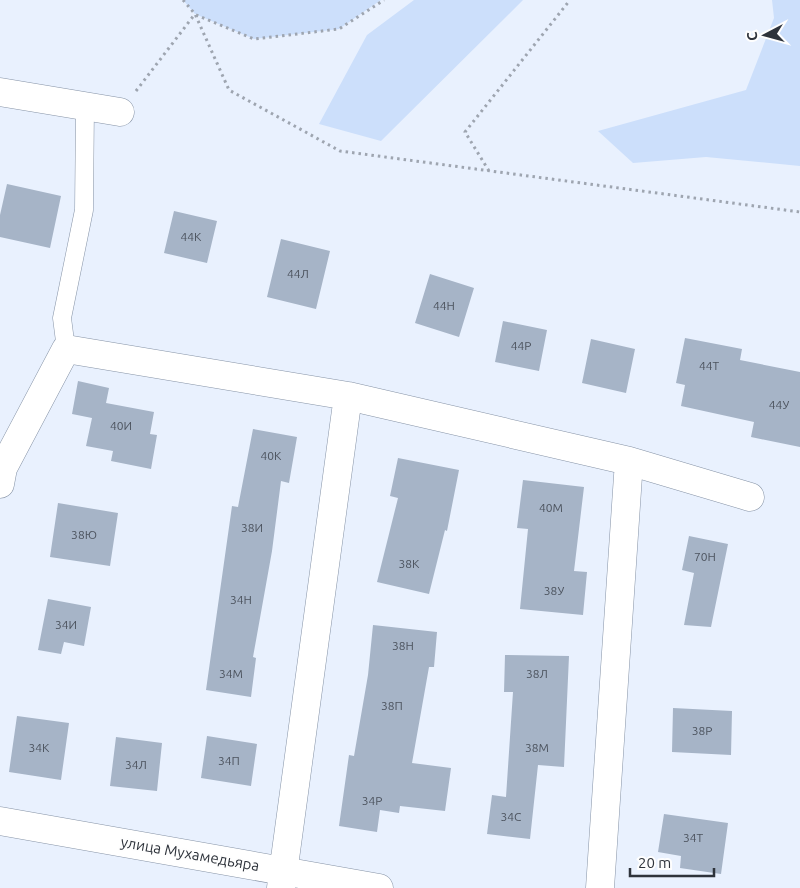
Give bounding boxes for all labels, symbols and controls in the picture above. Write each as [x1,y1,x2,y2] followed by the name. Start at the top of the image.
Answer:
[740,10,790,60] north arrow
[744,31,760,42] text: С
[181,230,202,243] house number: 44К
[287,267,309,280] house number: 44Л
[433,299,455,312] house number: 44Н
[511,339,531,352] house number: 44Р
[699,359,719,372] house number: 44Т
[769,398,789,411] house number: 44У
[110,419,132,432] house number: 40И
[261,449,282,462] house number: 40К
[539,501,563,514] house number: 40М
[241,521,263,534] house number: 38И
[71,528,97,541] house number: 38Ю
[694,550,716,563] house number: 70Н
[399,557,420,570] house number: 38К
[544,584,564,597] house number: 38У
[230,593,252,606] house number: 34Н
[55,618,77,631] house number: 34И
[392,639,414,652] house number: 38Н
[219,667,243,680] house number: 34М
[526,667,548,680] house number: 38Л
[381,699,403,712] house number: 38П
[692,724,712,737] house number: 38Р
[29,741,50,754] house number: 34К
[525,741,549,754] house number: 38М
[218,754,240,767] house number: 34П
[125,758,147,771] house number: 34Л
[362,794,382,807] house number: 34Р
[501,810,522,823] house number: 34С
[683,831,703,844] house number: 34Т
[119,833,261,874] street label: улица Мухамедьяра
[630,846,714,878] scale bar
[638,854,671,871] text: 20 m

